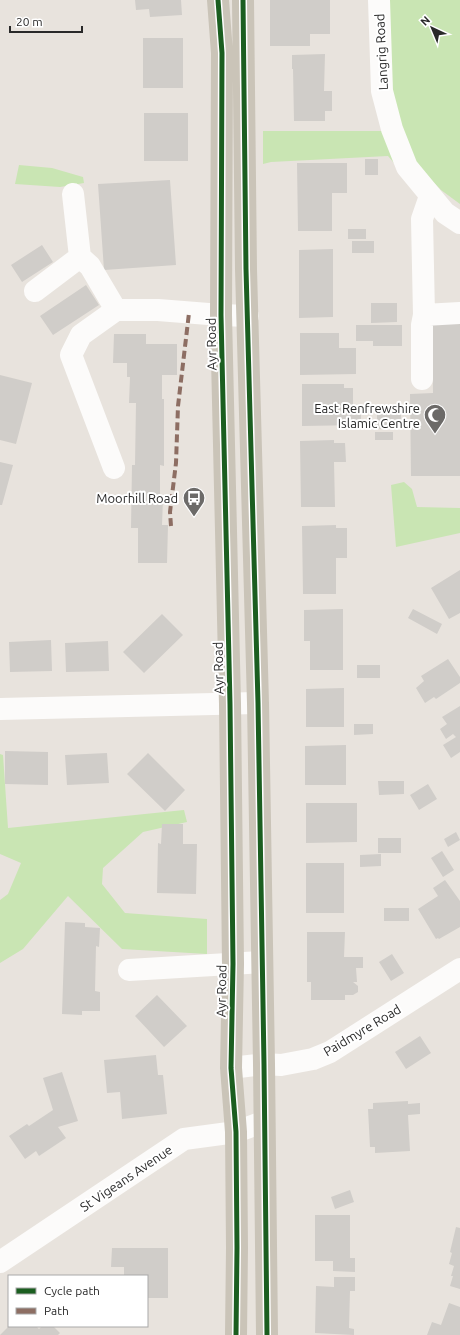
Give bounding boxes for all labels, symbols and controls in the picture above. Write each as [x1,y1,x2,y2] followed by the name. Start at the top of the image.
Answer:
[10,8,82,34] scale bar
[412,8,452,48] north arrow
[372,13,390,91] street label: Langrig Road
[418,14,432,28] text: N
[16,15,43,28] text: 20 m
[204,318,218,370] street label: Ayr Road
[314,401,420,430] place label: East Renfrewshire Islamic Centre
[422,402,448,435] mosque icon: East Renfrewshire Islamic Centre
[181,485,207,518] bus stop icon: Moorhill Road
[96,491,178,505] place label: Moorhill Road
[211,642,225,694] street label: Ayr Road
[214,965,228,1017] street label: Ayr Road
[321,1001,403,1059] street label: Paidmyre Road
[77,1142,175,1214] street label: St Vigeans Avenue
[8,1275,148,1327] legend
[44,1284,100,1297] text: Cycle path
[44,1304,69,1317] text: Path

